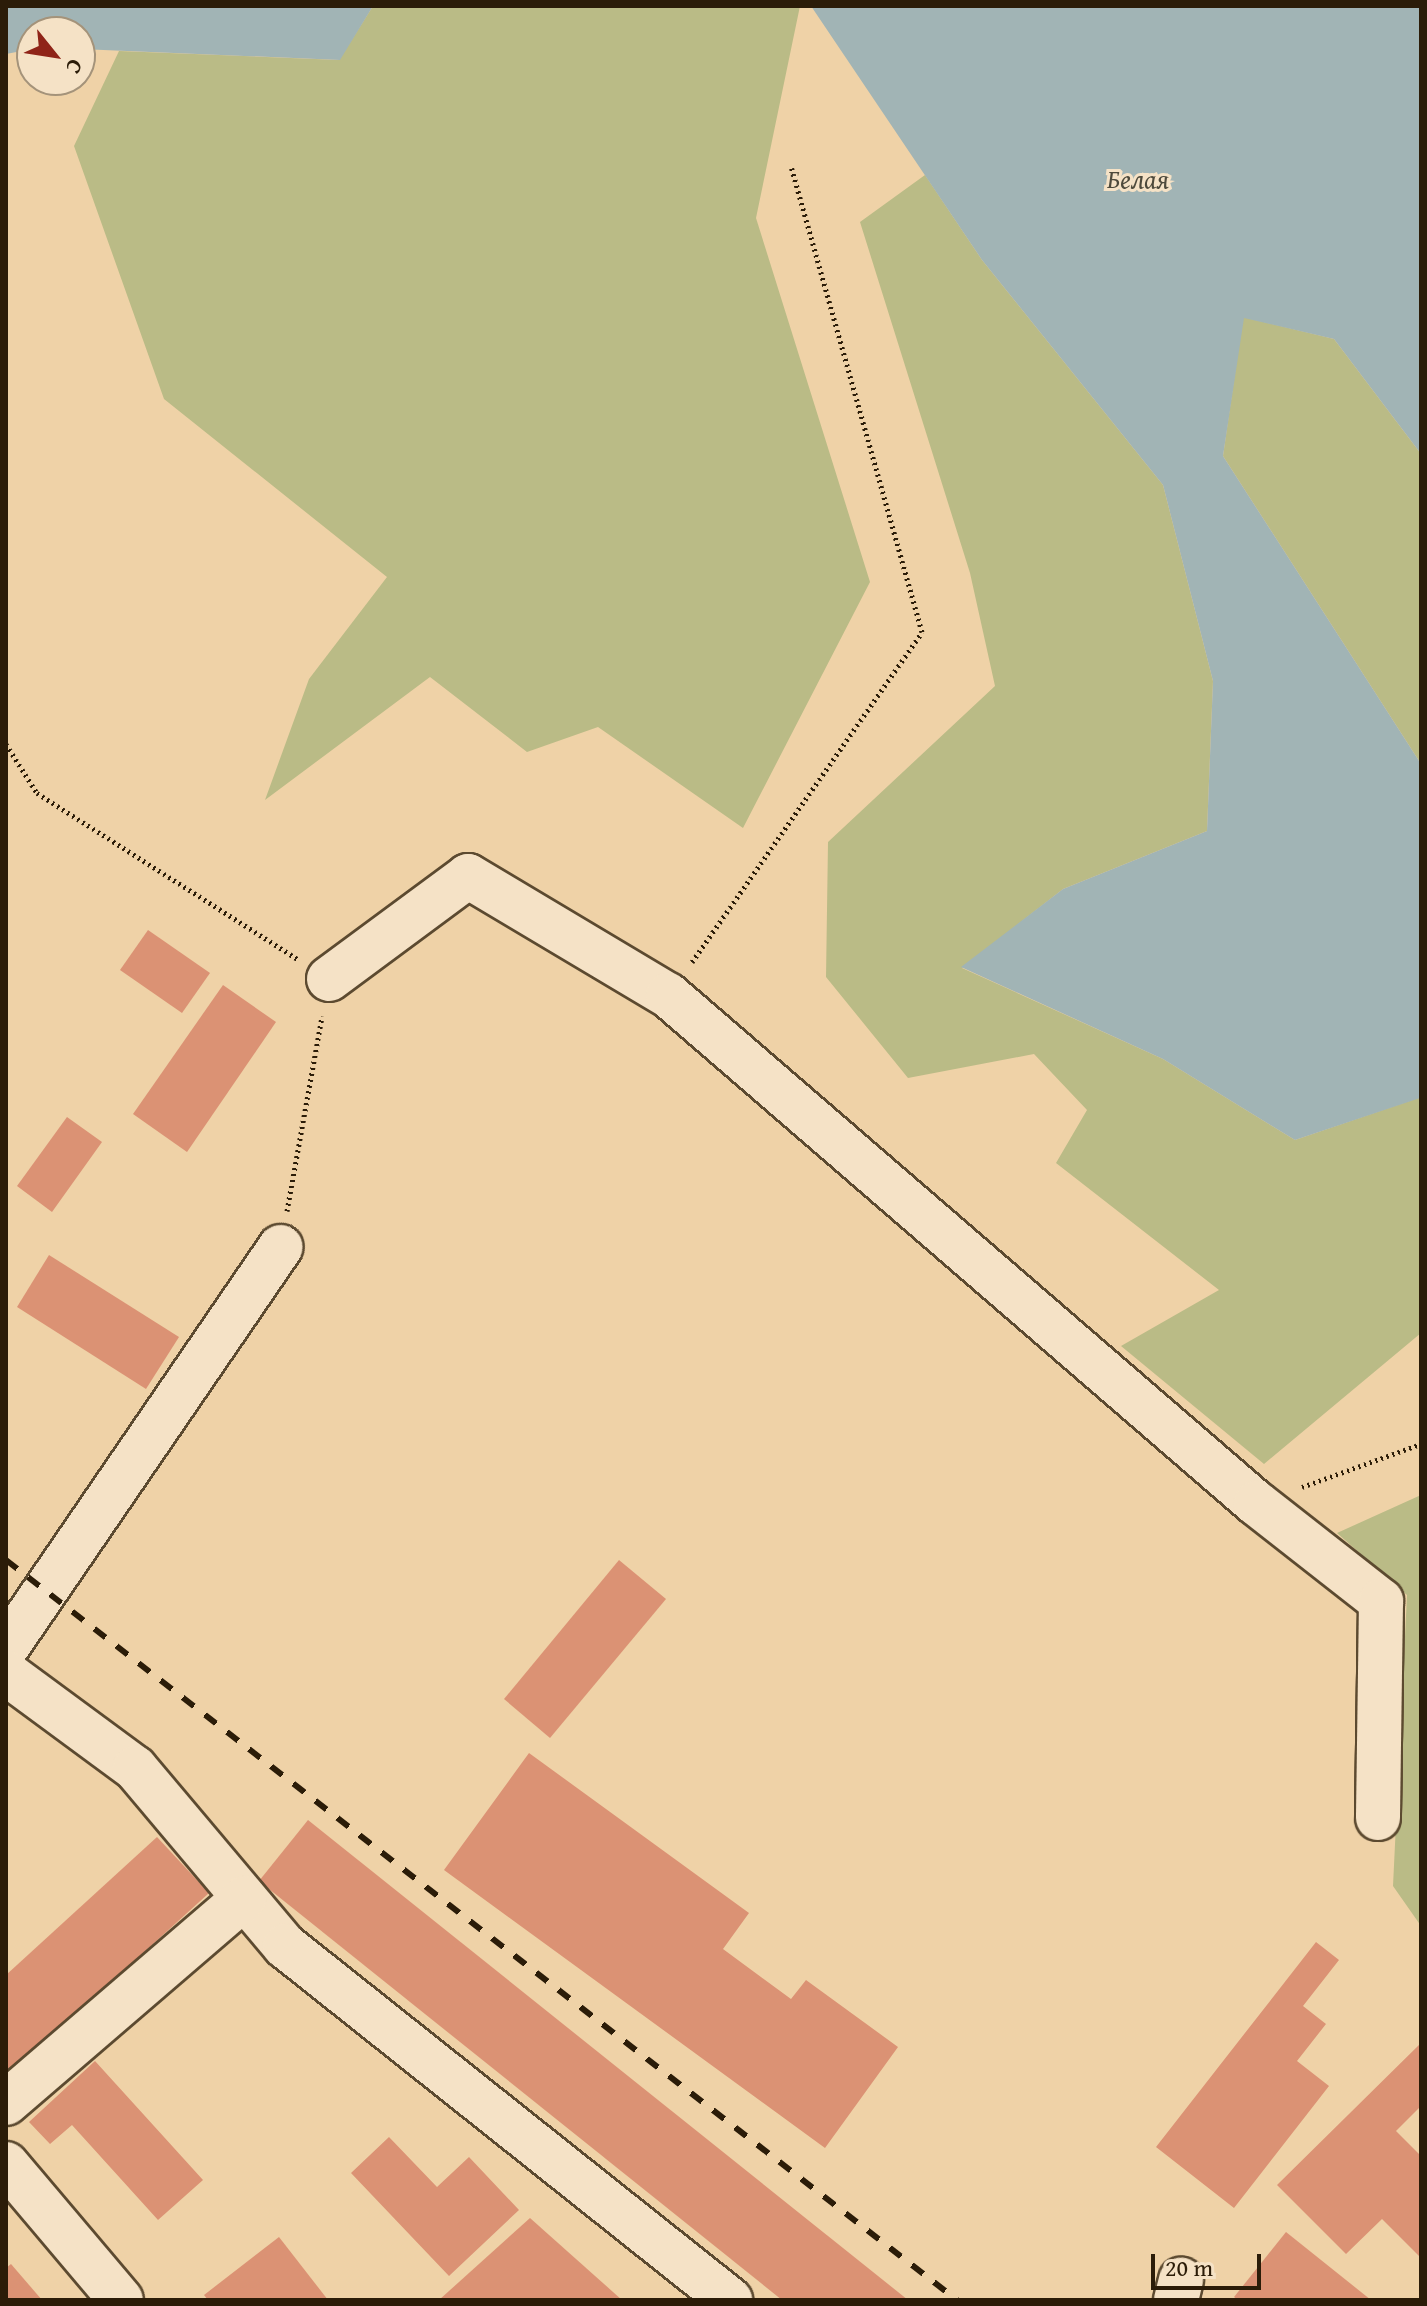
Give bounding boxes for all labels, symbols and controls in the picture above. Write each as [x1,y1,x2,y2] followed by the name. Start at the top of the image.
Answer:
[16,16,96,96] north arrow
[58,54,92,80] text: С
[1107,163,1169,195] water label: Белая
[1155,2238,1265,2288] scale bar
[1165,2250,1213,2285] text: 20 m

